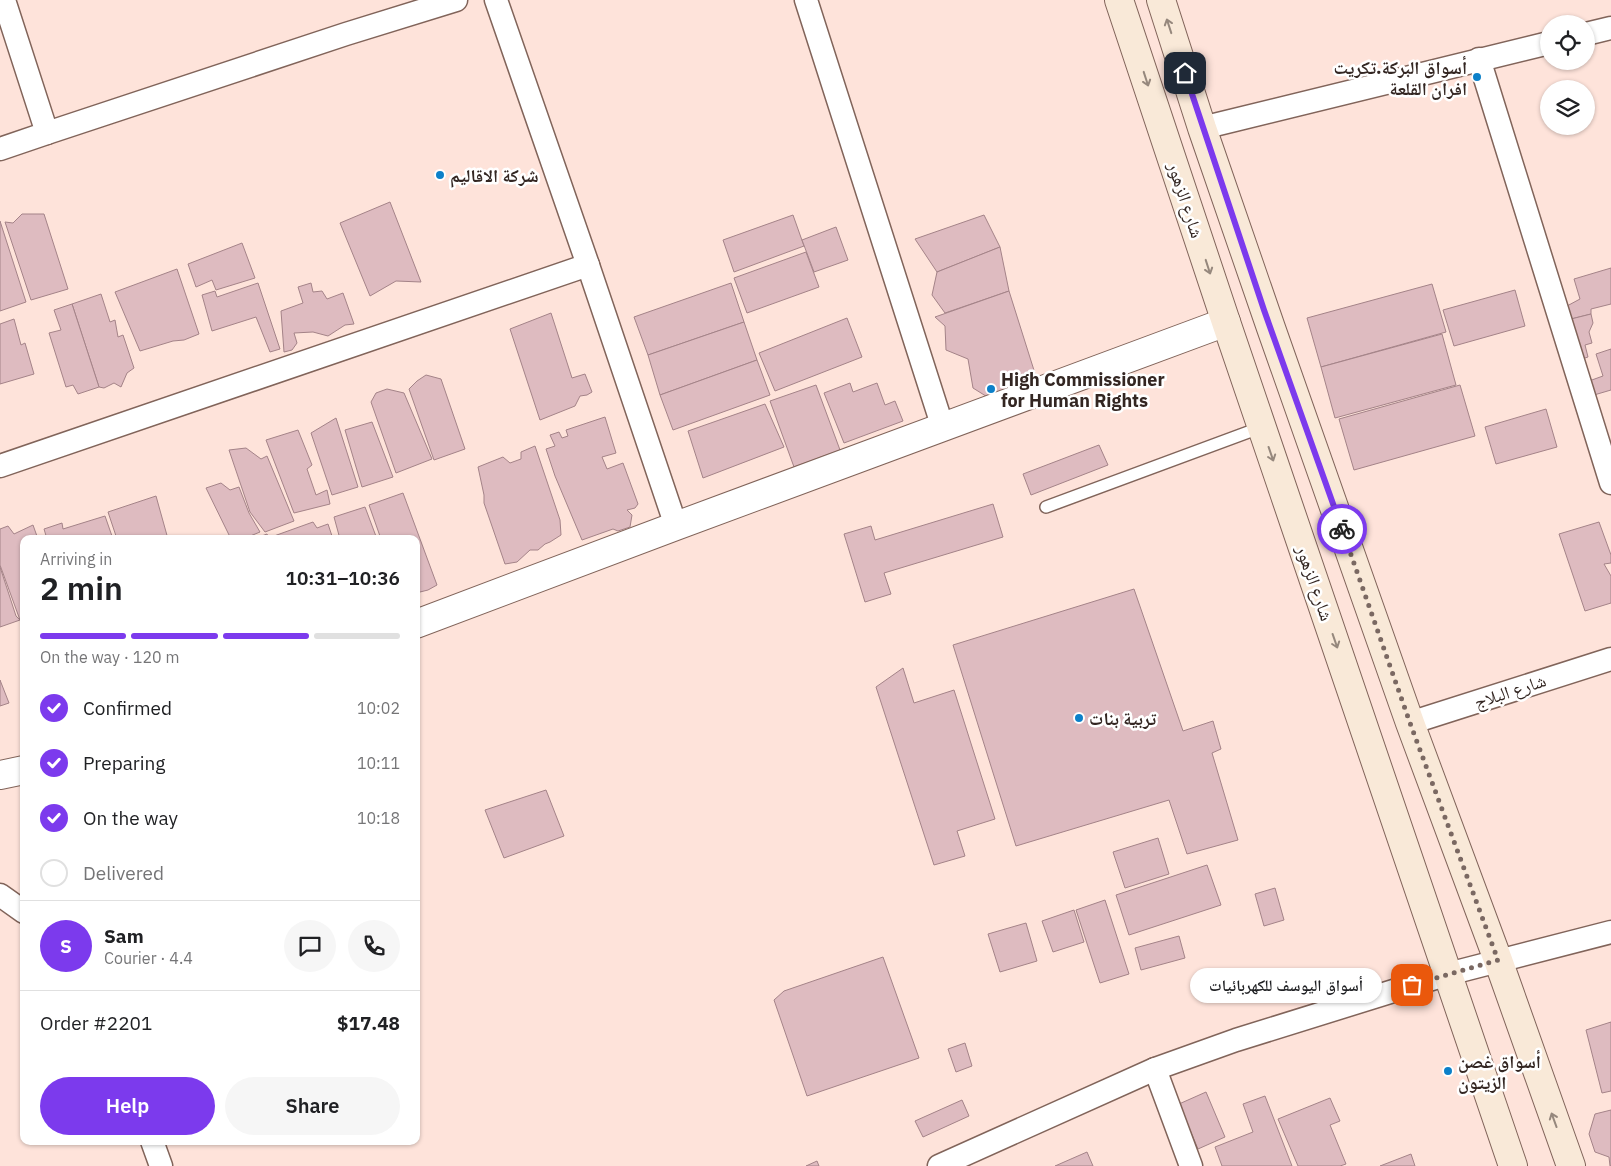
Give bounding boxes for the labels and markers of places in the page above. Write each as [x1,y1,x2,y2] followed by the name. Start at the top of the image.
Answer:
[1164,52,1206,94] pin
[1334,56,1467,100] place label: أسواق البركة.تكريت افران القلعة
[1471,71,1483,83] marker: أسواق البركة.تكريت افران القلعة
[450,164,539,188] place label: شركة الاقاليم
[434,169,446,181] marker: شركة الاقاليم
[1001,368,1165,412] place label: High Commissioner for Human Rights
[985,383,997,395] marker: High Commissioner for Human Rights
[1089,707,1156,730] place label: تربية بنات
[1073,712,1085,724] marker: تربية بنات
[1391,964,1433,1006] pin
[1190,968,1382,1002] callout: أسواق اليوسف للكهربائيات
[1458,1050,1541,1094] place label: أسواق غصن الزيتون
[1442,1065,1454,1077] marker: أسواق غصن الزيتون

